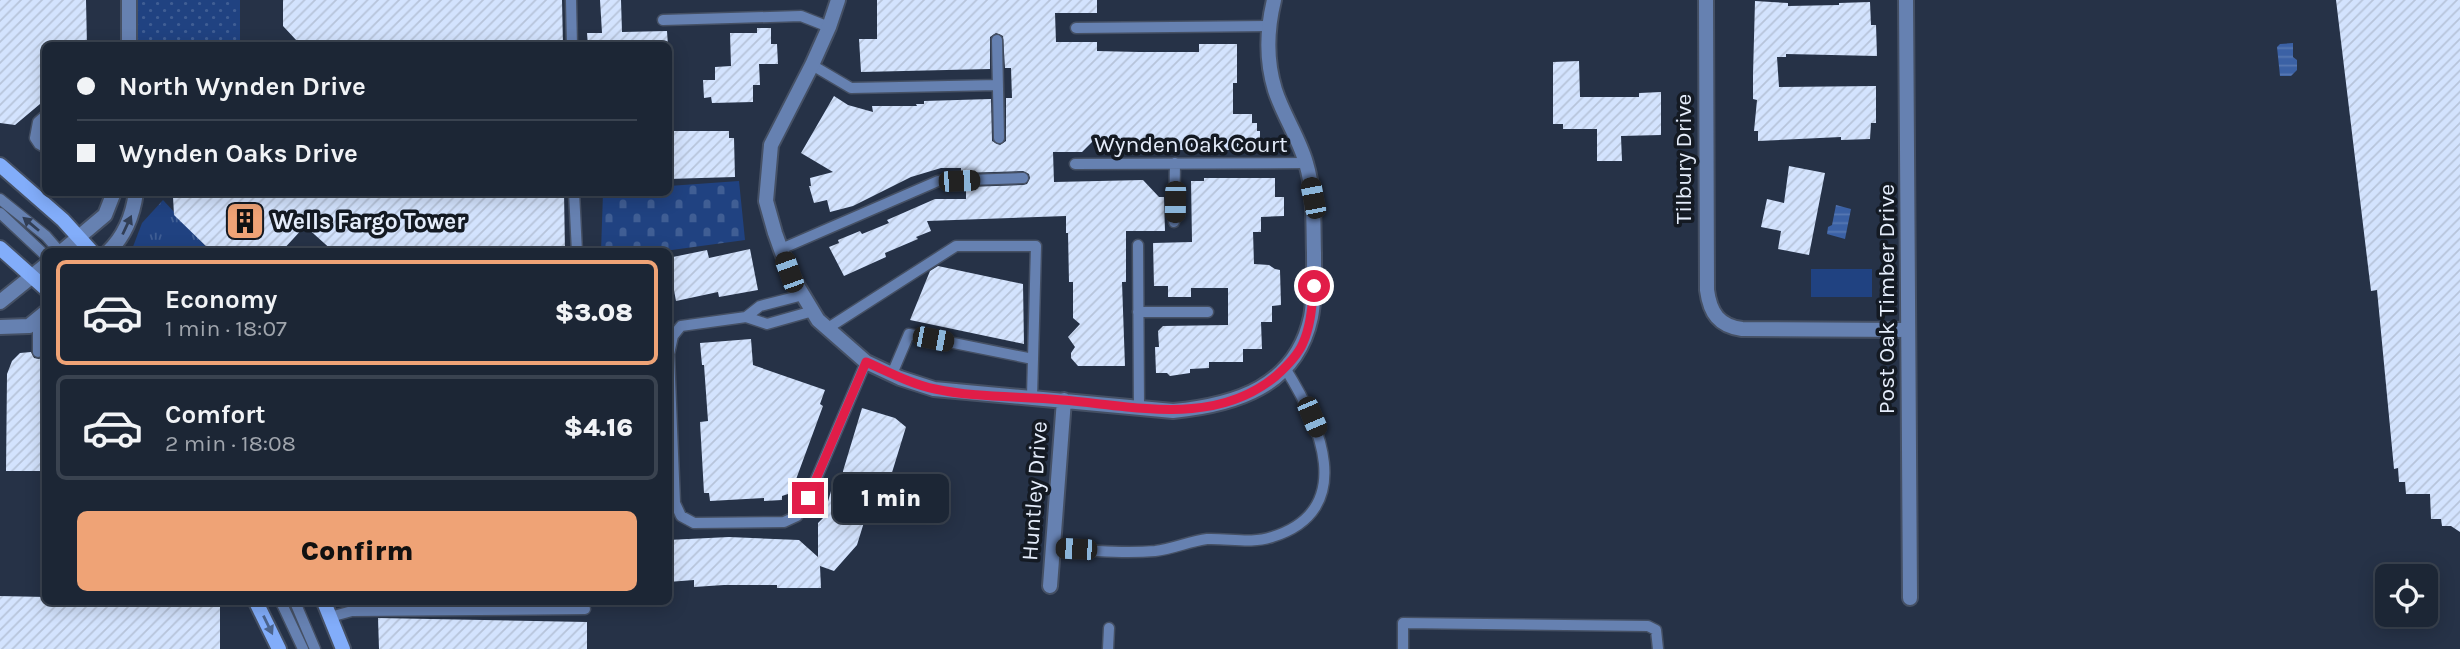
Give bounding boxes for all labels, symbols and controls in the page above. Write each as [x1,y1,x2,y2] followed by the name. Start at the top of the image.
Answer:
[119,71,366,102] text: North Wynden Drive
[1670,94,1697,224] street label: Tilbury Drive
[1094,131,1288,158] street label: Wynden Oak Court
[119,138,358,169] text: Wynden Oaks Drive
[938,170,981,192] car
[1299,175,1328,221] car
[1165,181,1186,223] car
[1873,184,1900,414] street label: Post Oak Timber Drive
[224,200,266,242] building icon: Wells Fargo Tower
[272,208,465,235] place label: Wells Fargo Tower
[122,214,133,235] one-way arrow
[23,217,41,232] one-way arrow
[772,249,807,295] car
[1298,270,1330,302] route start
[81,281,144,344] icon: car
[165,284,277,315] text: Economy
[555,297,633,328] text: $3.08
[165,315,287,342] text: 1 min · 18:07
[911,325,956,353] car
[1295,394,1330,440] car
[81,396,144,459] icon: car
[165,399,266,430] text: Comfort
[564,412,633,443] text: $4.16
[1016,420,1053,562] street label: Huntley Drive
[165,430,296,457] text: 2 min · 18:08
[832,474,948,522] callout: 1 min
[792,482,824,514] route end
[861,485,921,512] text: 1 min
[77,511,637,591] button: Confirm
[1055,537,1098,561] car
[2375,564,2438,627] map controls
[2375,564,2438,627] button: locate
[262,615,273,636] one-way arrow

